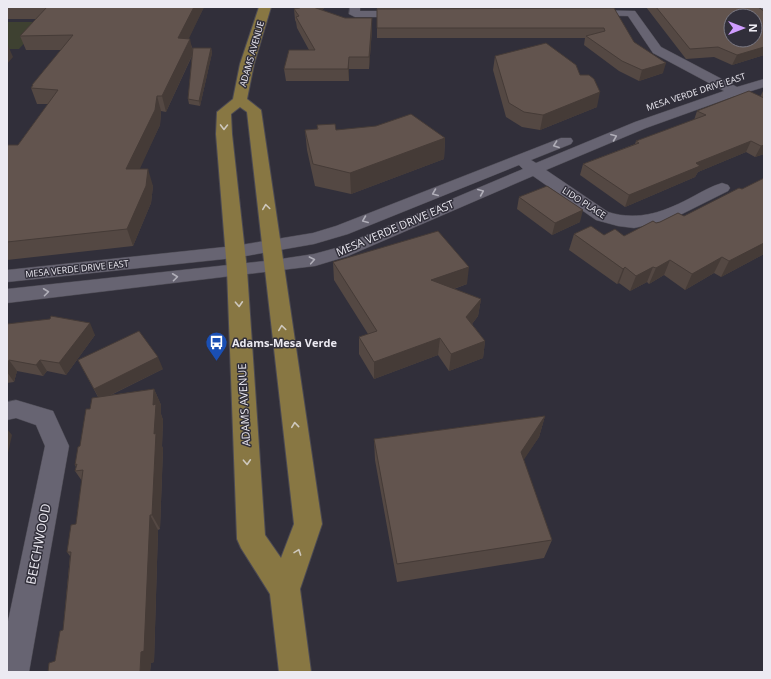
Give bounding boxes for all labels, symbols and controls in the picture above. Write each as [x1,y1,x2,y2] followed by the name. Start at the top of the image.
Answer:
[723,8,763,48] north arrow
[236,20,267,88] street label: ADAMS AVENUE
[746,24,761,32] text: N
[645,69,747,114] street label: MESA VERDE DRIVE EAST
[220,124,228,130] one-way arrow
[610,133,617,141] one-way arrow
[553,141,560,149] one-way arrow
[560,184,609,222] street label: LIDO PLACE
[432,188,439,196] one-way arrow
[477,189,484,197] one-way arrow
[334,196,456,259] street label: MESA VERDE DRIVE EAST
[262,204,271,210] one-way arrow
[362,216,369,224] one-way arrow
[309,256,315,264] one-way arrow
[25,257,129,280] street label: MESA VERDE DRIVE EAST
[172,273,178,282] one-way arrow
[43,288,49,297] one-way arrow
[235,301,243,307] one-way arrow
[278,325,287,331] one-way arrow
[203,330,229,363] bus stop icon: Adams-Mesa Verde
[232,335,337,350] place label: Adams-Mesa Verde
[234,363,253,447] street label: ADAMS AVENUE
[290,422,299,428] one-way arrow
[243,459,251,465] one-way arrow
[21,502,55,586] street label: BEECHWOOD
[294,549,302,556] one-way arrow

